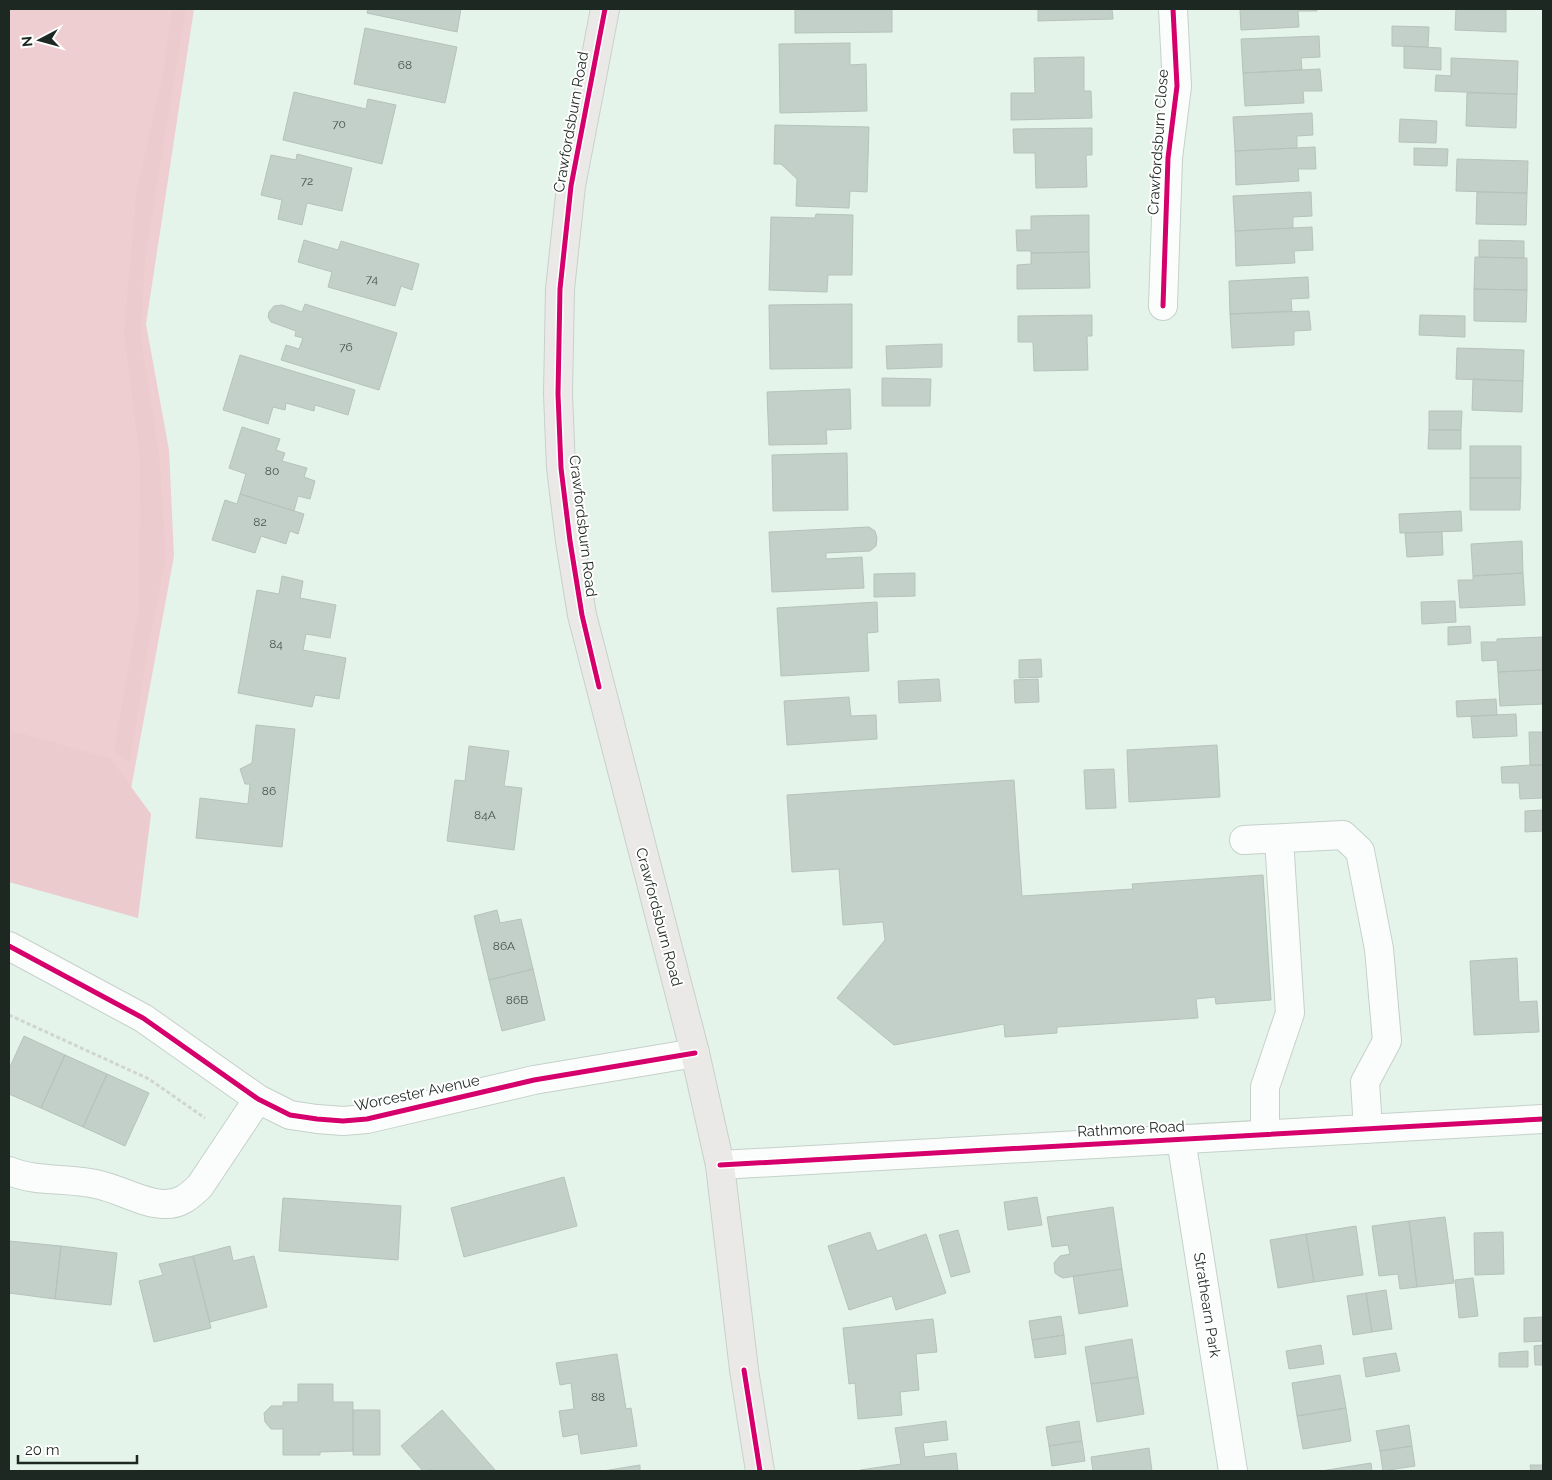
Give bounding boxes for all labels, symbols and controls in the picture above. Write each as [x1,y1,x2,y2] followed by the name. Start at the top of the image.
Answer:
[15,15,65,65] north arrow
[19,35,36,48] text: N
[550,50,592,194] street label: Crawfordsburn Road
[398,58,412,72] house number: 68
[1144,68,1172,216] street label: Crawfordsburn Close
[332,117,346,131] house number: 70
[301,174,313,188] house number: 72
[366,272,379,286] house number: 74
[339,340,353,354] house number: 76
[565,454,601,598] street label: Crawfordsburn Road
[265,464,279,478] house number: 80
[253,515,267,529] house number: 82
[269,637,283,651] house number: 84
[262,784,276,798] house number: 86
[474,808,496,822] house number: 84A
[632,846,686,988] street label: Crawfordsburn Road
[493,939,515,953] house number: 86A
[506,993,528,1007] house number: 86B
[353,1071,481,1115] street label: Worcester Avenue
[1077,1117,1185,1141] street label: Rathmore Road
[1190,1251,1224,1359] street label: Strathearn Park
[591,1390,605,1404] house number: 88
[18,1432,136,1464] scale bar
[25,1441,60,1459] text: 20 m

